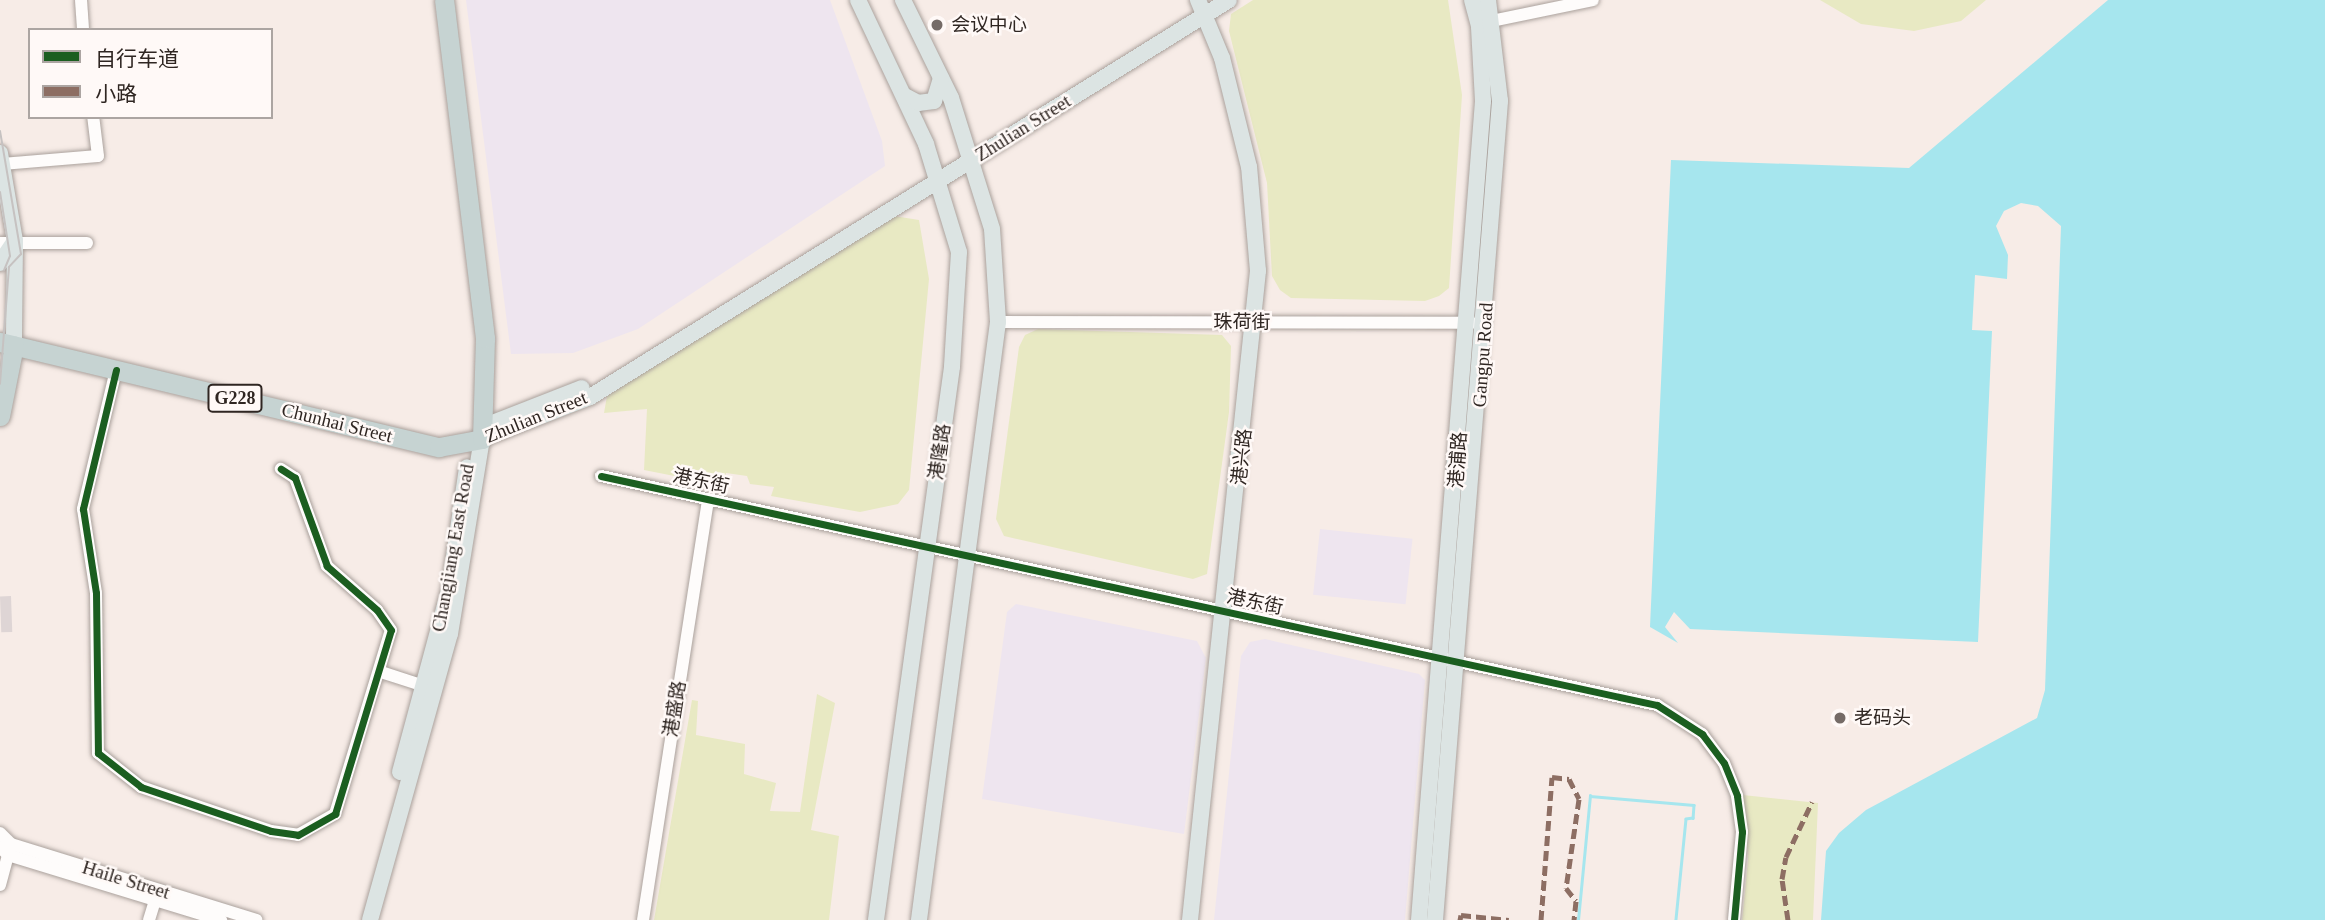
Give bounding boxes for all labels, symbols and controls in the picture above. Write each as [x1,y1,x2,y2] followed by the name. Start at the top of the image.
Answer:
[951,14,1027,36] place label: 会议中心
[929,17,945,33] marker: 会议中心
[28,28,273,119] legend
[95,47,179,71] text: 自行车道
[95,82,137,106] text: 小路
[971,90,1075,166] street label: Zhulian Street
[1468,302,1498,408] street label: Gangpu Road
[1214,311,1270,333] street label: 珠荷街
[207,384,263,412] road number: G228
[482,386,590,448] street label: Zhulian Street
[279,398,395,448] street label: Chunhai Street
[925,422,955,482] street label: 港隆路
[1228,427,1256,487] street label: 港兴路
[1445,431,1471,489] street label: 港浦路
[427,462,479,634] street label: Changjiang East Road
[671,464,731,498] street label: 港东街
[1225,585,1285,619] street label: 港东街
[659,679,691,739] street label: 港盛路
[1854,707,1911,729] place label: 老码头
[1832,710,1848,726] marker: 老码头
[80,856,172,904] street label: Haile Street

